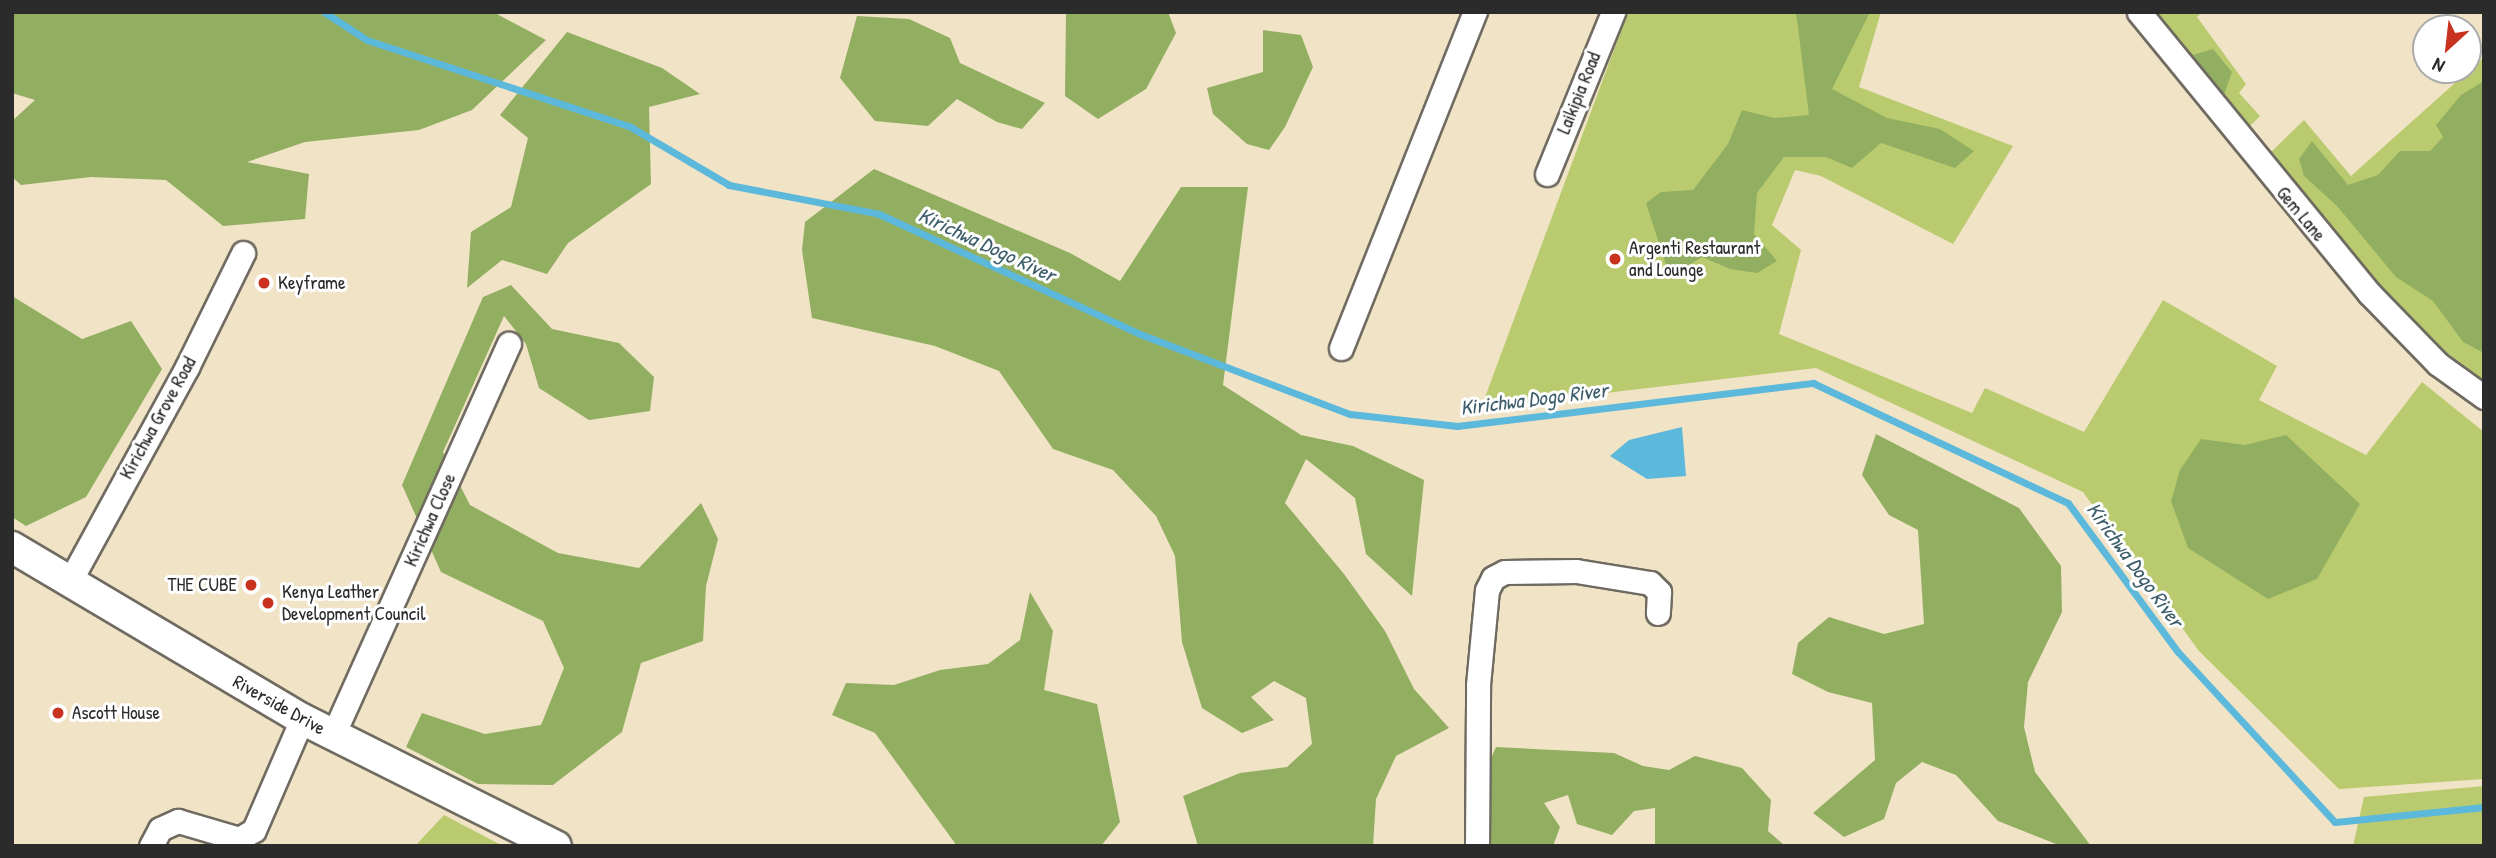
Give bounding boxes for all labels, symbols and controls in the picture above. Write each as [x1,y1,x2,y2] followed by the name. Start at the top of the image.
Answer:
[2412,14,2482,84] north arrow
[1552,49,1606,137] street label: Laikipia Road
[2428,52,2449,80] text: N
[2271,182,2331,246] street label: Gem Lane
[914,202,1060,288] water label: Kirichwa Dogo River
[1629,237,1760,281] place label: Argenti Restaurant and Lounge
[1607,251,1623,267] marker: Argenti Restaurant and Lounge
[278,272,346,294] place label: Keyframe
[256,275,272,291] marker: Keyframe
[115,353,201,483] street label: Kirichwa Grove Road
[1459,377,1609,421] water label: Kirichwa Dogo River
[399,470,461,570] street label: Kirichwa Close
[2081,498,2189,632] water label: Kirichwa Dogo River
[168,574,237,596] place label: THE CUBE
[243,577,259,593] marker: THE CUBE
[282,581,426,625] place label: Kenya Leather Development Council
[260,595,276,611] marker: Kenya Leather Development Council
[229,670,329,740] street label: Riverside Drive
[72,702,160,724] place label: Ascott House
[50,705,66,721] marker: Ascott House

